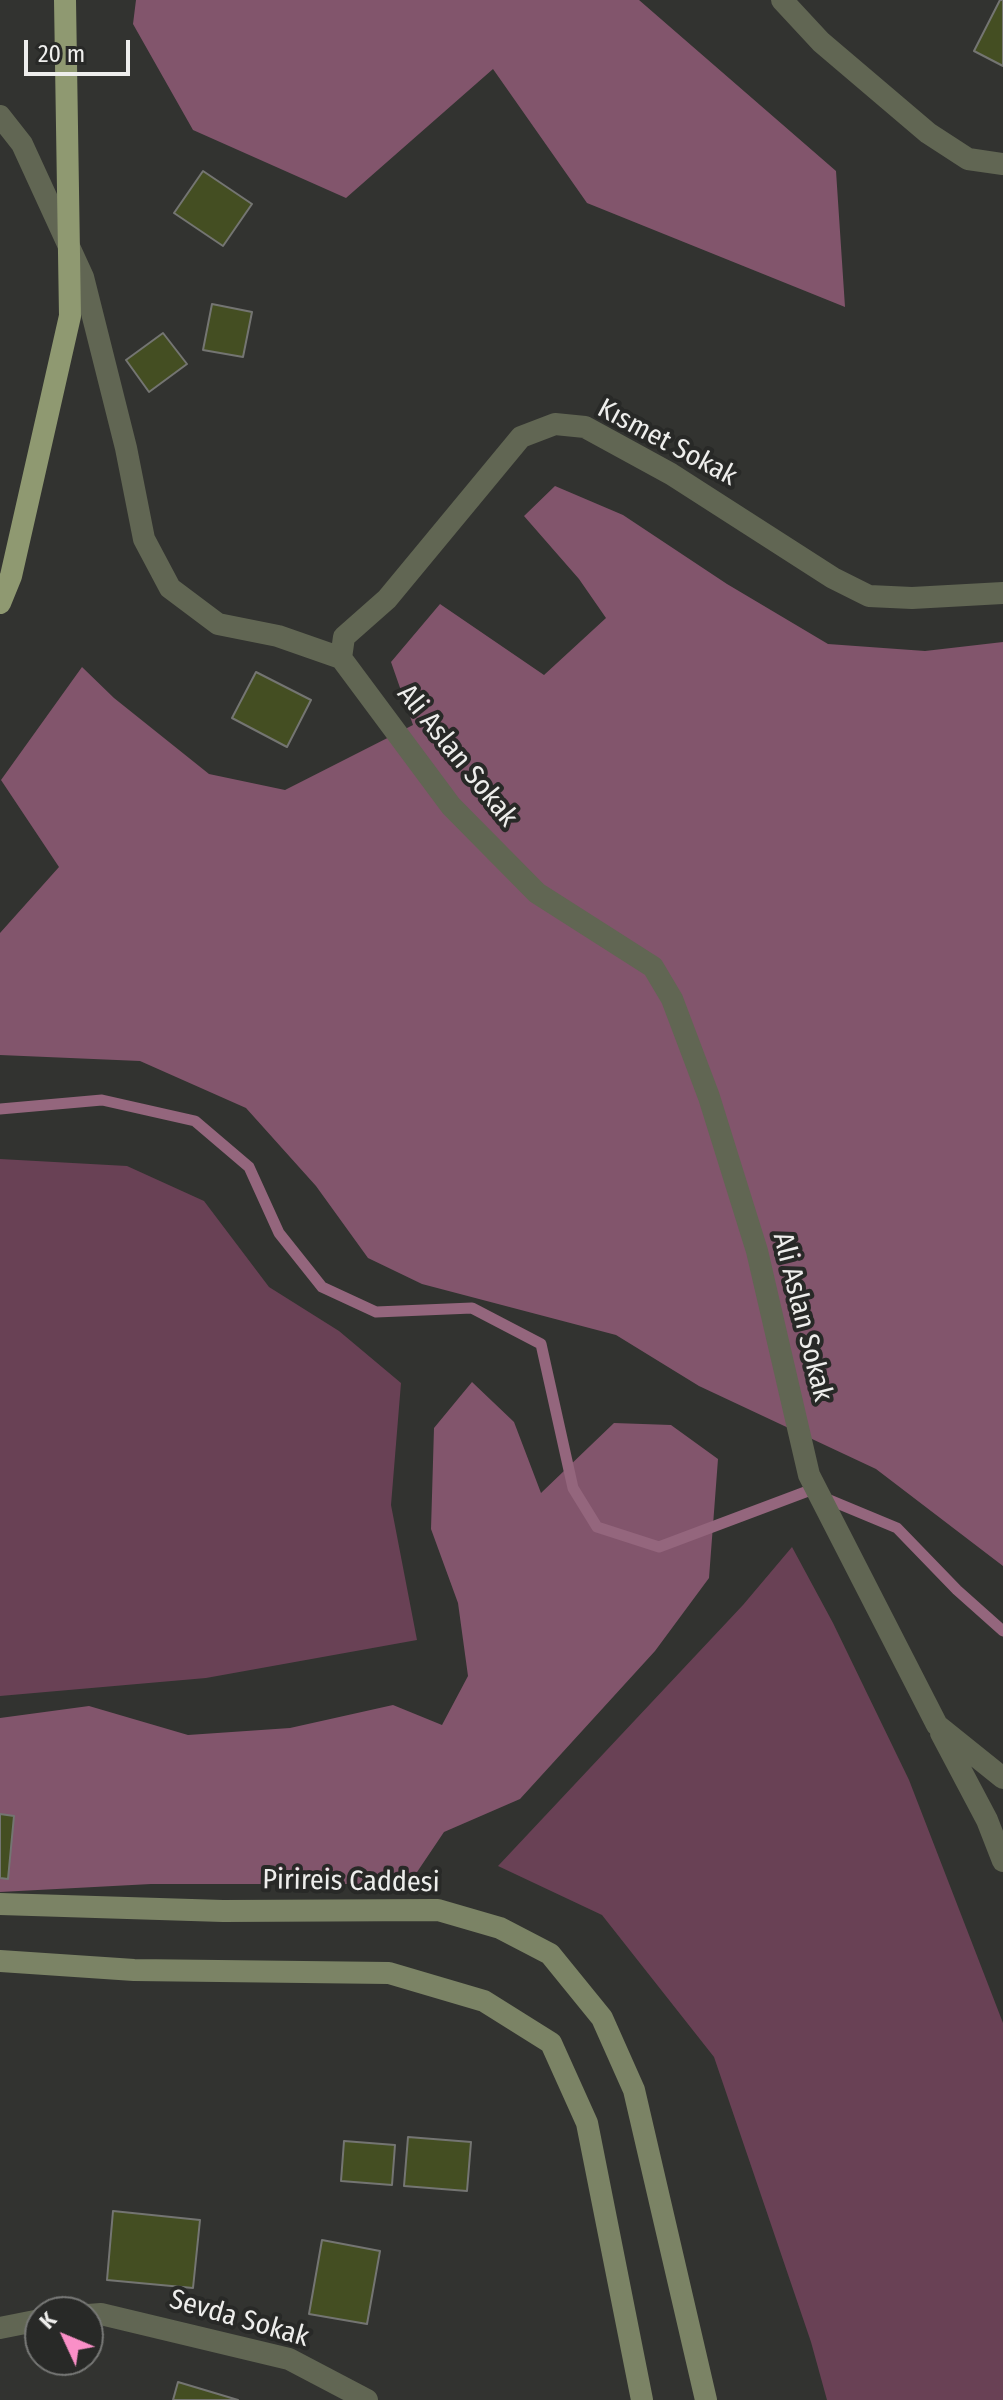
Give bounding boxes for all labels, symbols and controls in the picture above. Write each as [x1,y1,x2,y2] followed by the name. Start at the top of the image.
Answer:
[28,24,134,74] scale bar
[38,40,85,68] text: 20 m
[592,392,742,494] street label: Kısmet Sokak
[390,678,524,834] street label: Ali Aslan Sokak
[765,1229,839,1405] street label: Ali Aslan Sokak
[262,1864,440,1900] street label: Pirireis Caddesi
[166,2283,312,2355] street label: Sevda Sokak
[24,2296,104,2376] north arrow
[34,2306,62,2334] text: K

